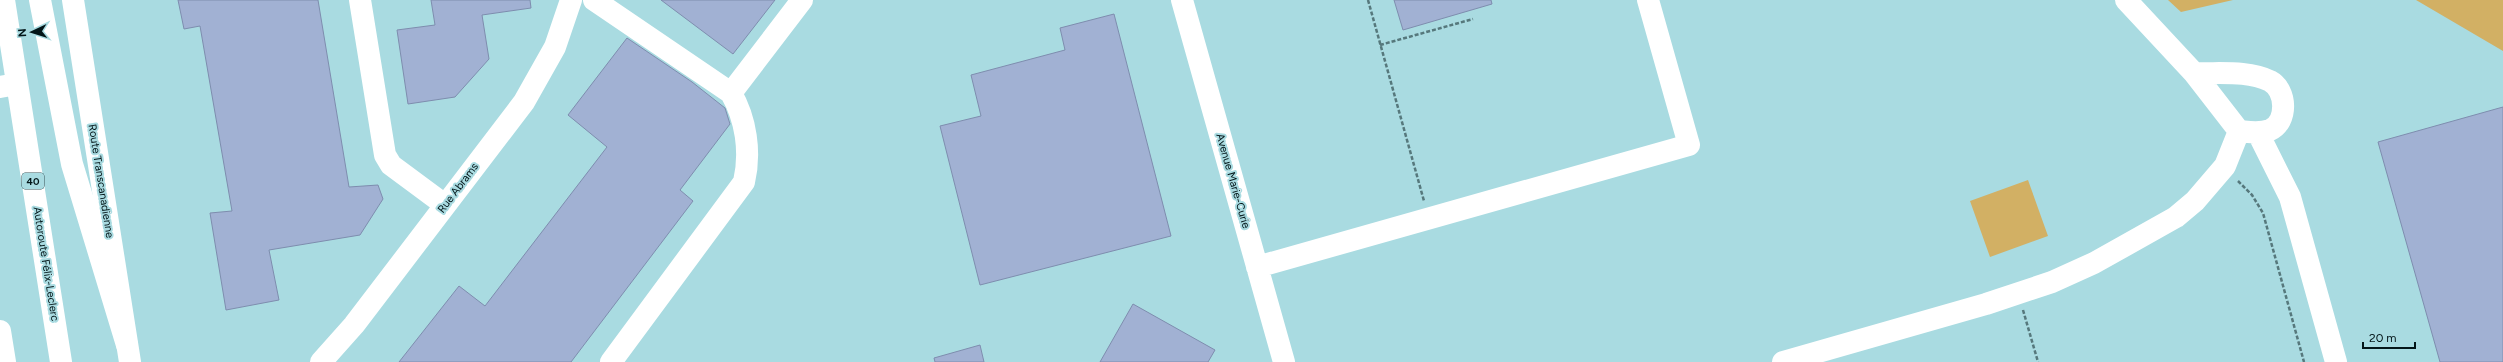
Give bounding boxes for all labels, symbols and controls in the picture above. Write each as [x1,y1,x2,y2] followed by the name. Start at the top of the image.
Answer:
[12,12,52,52] north arrow
[16,28,29,37] text: N
[86,123,116,239] street label: Route Transcanadienne
[1213,132,1253,230] street label: Avenue Marie-Curie
[435,160,481,216] street label: Rue Abrams
[22,173,44,189] road number: 40
[31,206,61,322] street label: Autoroute Félix-Leclerc
[2363,324,2415,350] scale bar
[2369,331,2397,345] text: 20 m

